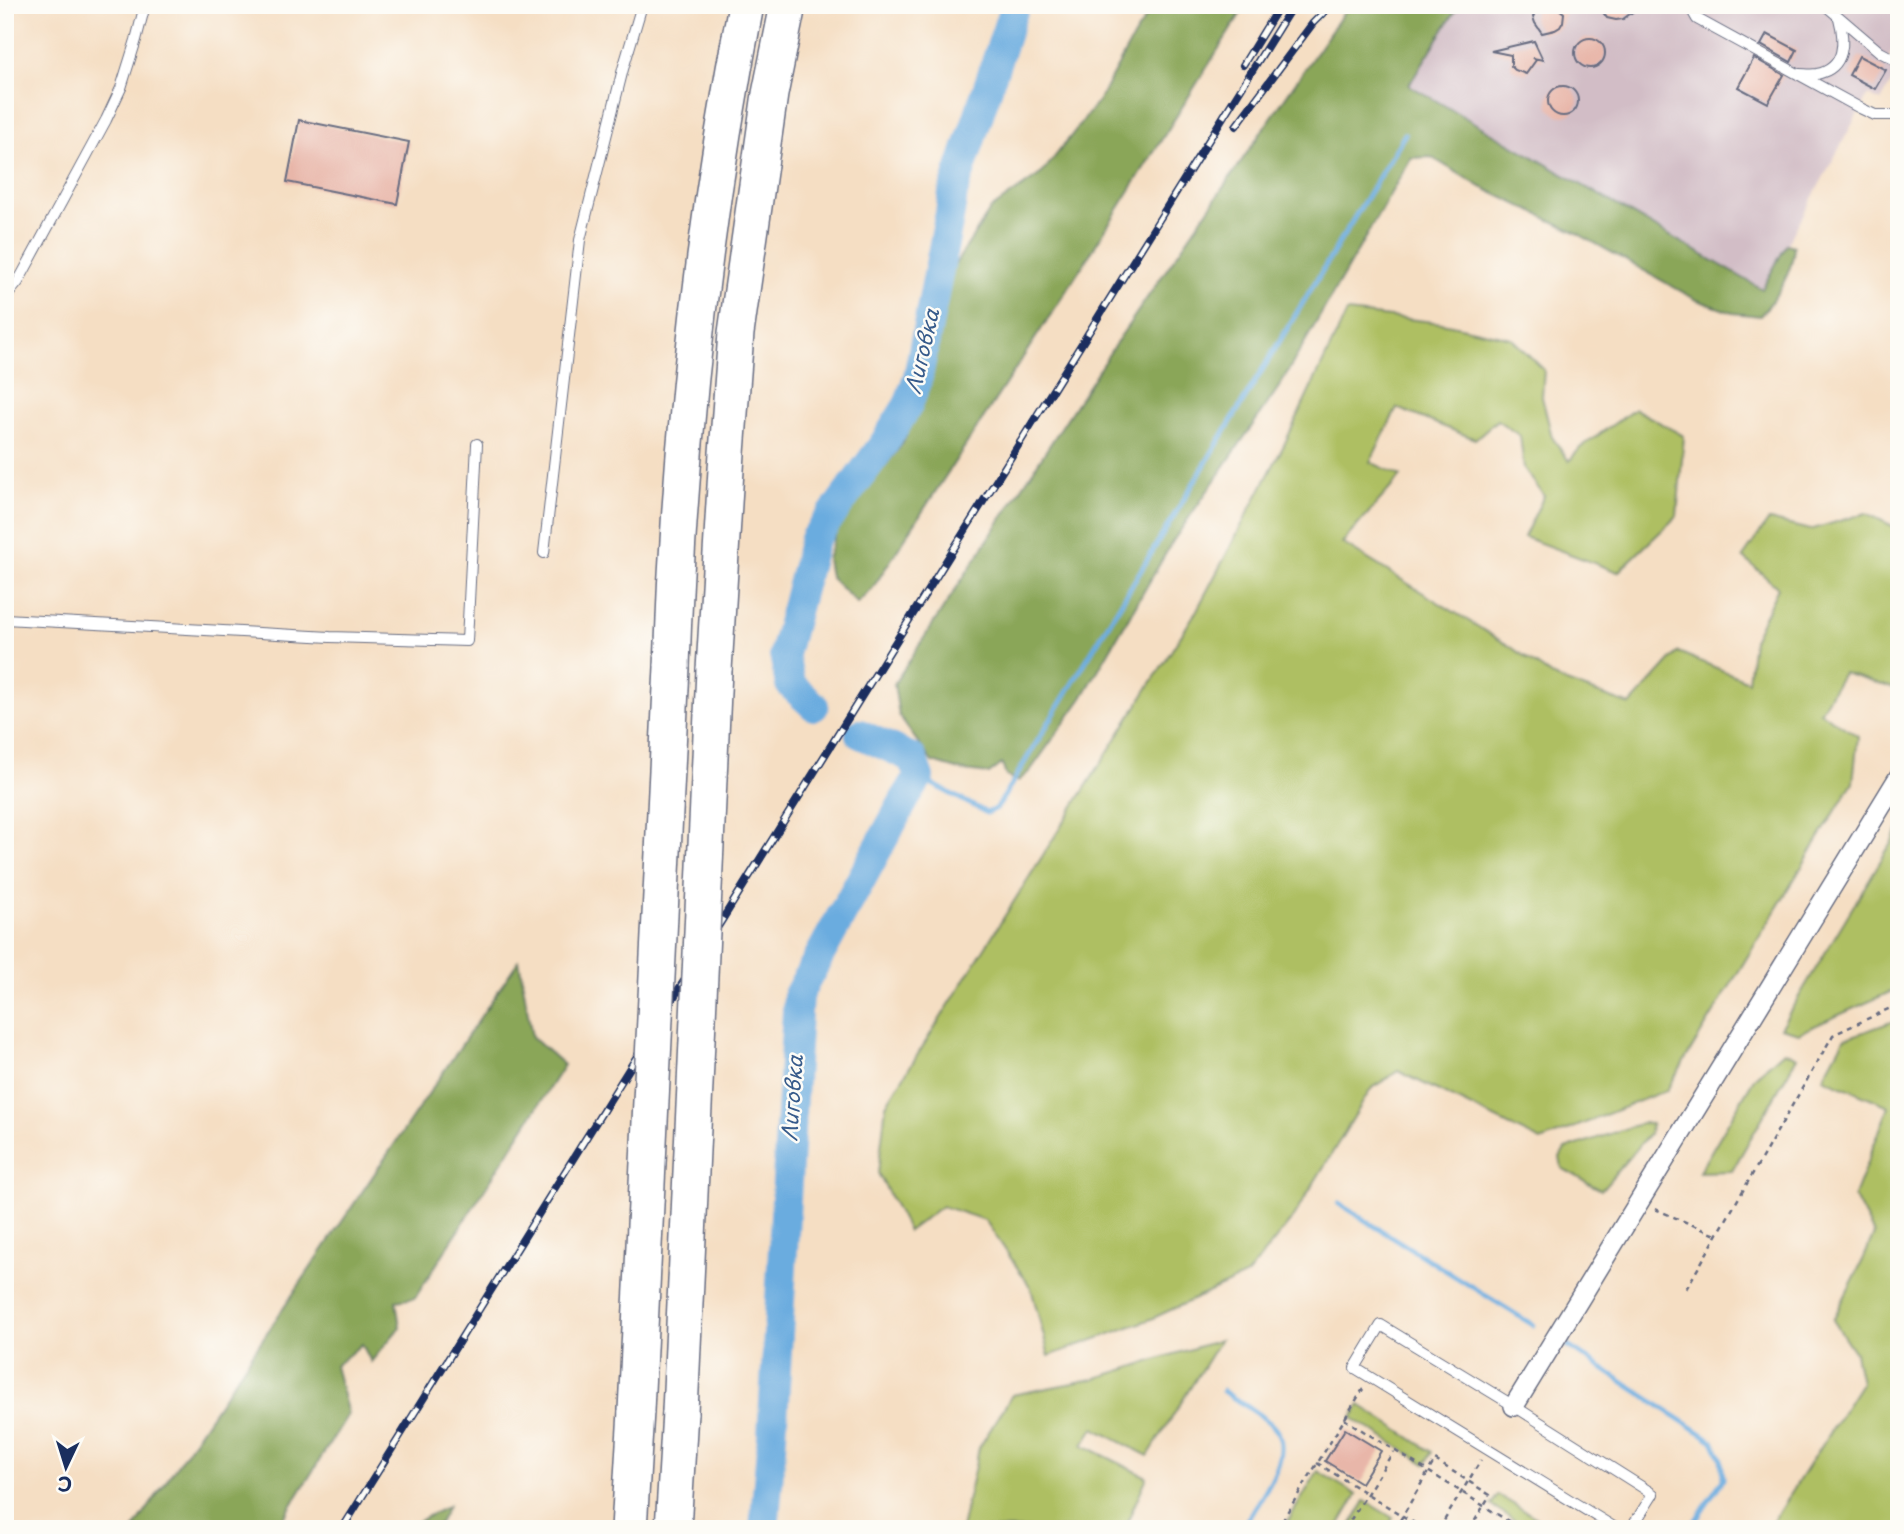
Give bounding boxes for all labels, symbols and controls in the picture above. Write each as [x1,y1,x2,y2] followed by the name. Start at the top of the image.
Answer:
[896,305,946,396] water label: Лиговка
[772,1053,810,1142] water label: Лиговка
[32,1432,102,1502] north arrow
[57,1470,73,1499] text: С

